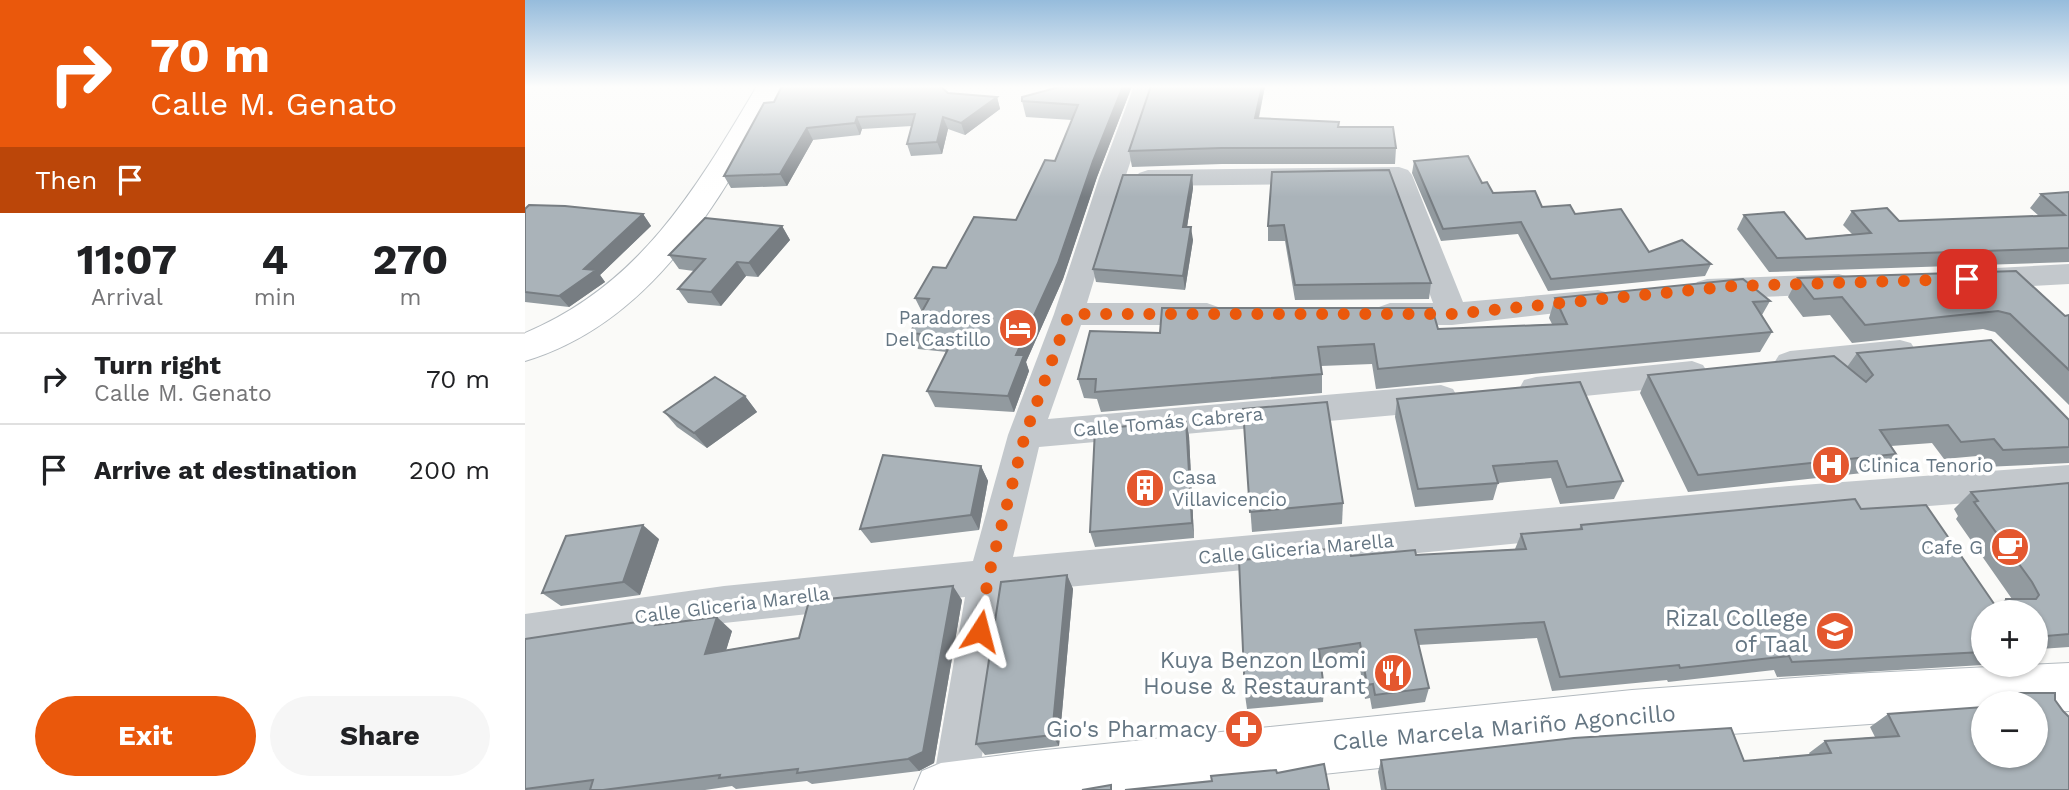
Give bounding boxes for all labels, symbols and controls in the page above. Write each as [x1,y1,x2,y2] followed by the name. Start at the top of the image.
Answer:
[150,26,270,84] text: 70 m
[35,28,126,119] icon: right
[150,85,397,123] text: Calle M. Genato
[111,161,149,199] icon: arrive
[35,165,97,195] text: Then
[77,235,177,284] text: 11:07
[261,235,288,284] text: 4
[373,235,448,284] text: 270
[1937,249,1997,309] pin
[1948,260,1986,298] icon: arrive
[91,284,163,311] text: Arrival
[254,284,296,311] text: min
[400,284,421,311] text: m
[885,306,991,351] place label: Paradores Del Castillo
[997,307,1039,349] hotel icon: Paradores Del Castillo
[94,350,221,380] text: Turn right
[35,360,73,398] icon: right
[426,364,490,394] text: 70 m
[94,380,272,407] text: Calle M. Genato
[1072,402,1264,442] street label: Calle Tomás Cabrera
[1810,444,1852,486] hospital icon: Clinica Tenorio
[35,451,73,489] icon: arrive
[1858,454,1993,477] place label: Clinica Tenorio
[94,455,357,485] text: Arrive at destination
[409,455,490,485] text: 200 m
[1172,466,1287,511] place label: Casa Villavicencio
[1124,467,1166,509] building icon: Casa Villavicencio
[1989,526,2031,568] cafe icon: Cafe G
[1197,529,1395,569] street label: Calle Gliceria Marella
[1921,536,1983,559] place label: Cafe G
[633,582,831,628] street label: Calle Gliceria Marella
[943,594,1017,668] position arrow
[1971,600,2048,768] map controls
[1971,600,2048,677] button: +
[1665,605,1808,658] place label: Rizal College of Taal
[1814,610,1856,652] school or university icon: Rizal College of Taal
[1143,647,1366,700] place label: Kuya Benzon Lomi House & Restaurant
[1372,652,1414,694] restaurant icon: Kuya Benzon Lomi House & Restaurant
[1971,691,2048,768] button: −
[35,696,256,776] button: Exit
[270,696,490,776] button: Share
[1331,700,1677,756] street label: Calle Marcela Mariño Agoncillo
[1223,708,1265,750] pharmacy icon: Gio's Pharmacy
[1046,716,1217,743] place label: Gio's Pharmacy

